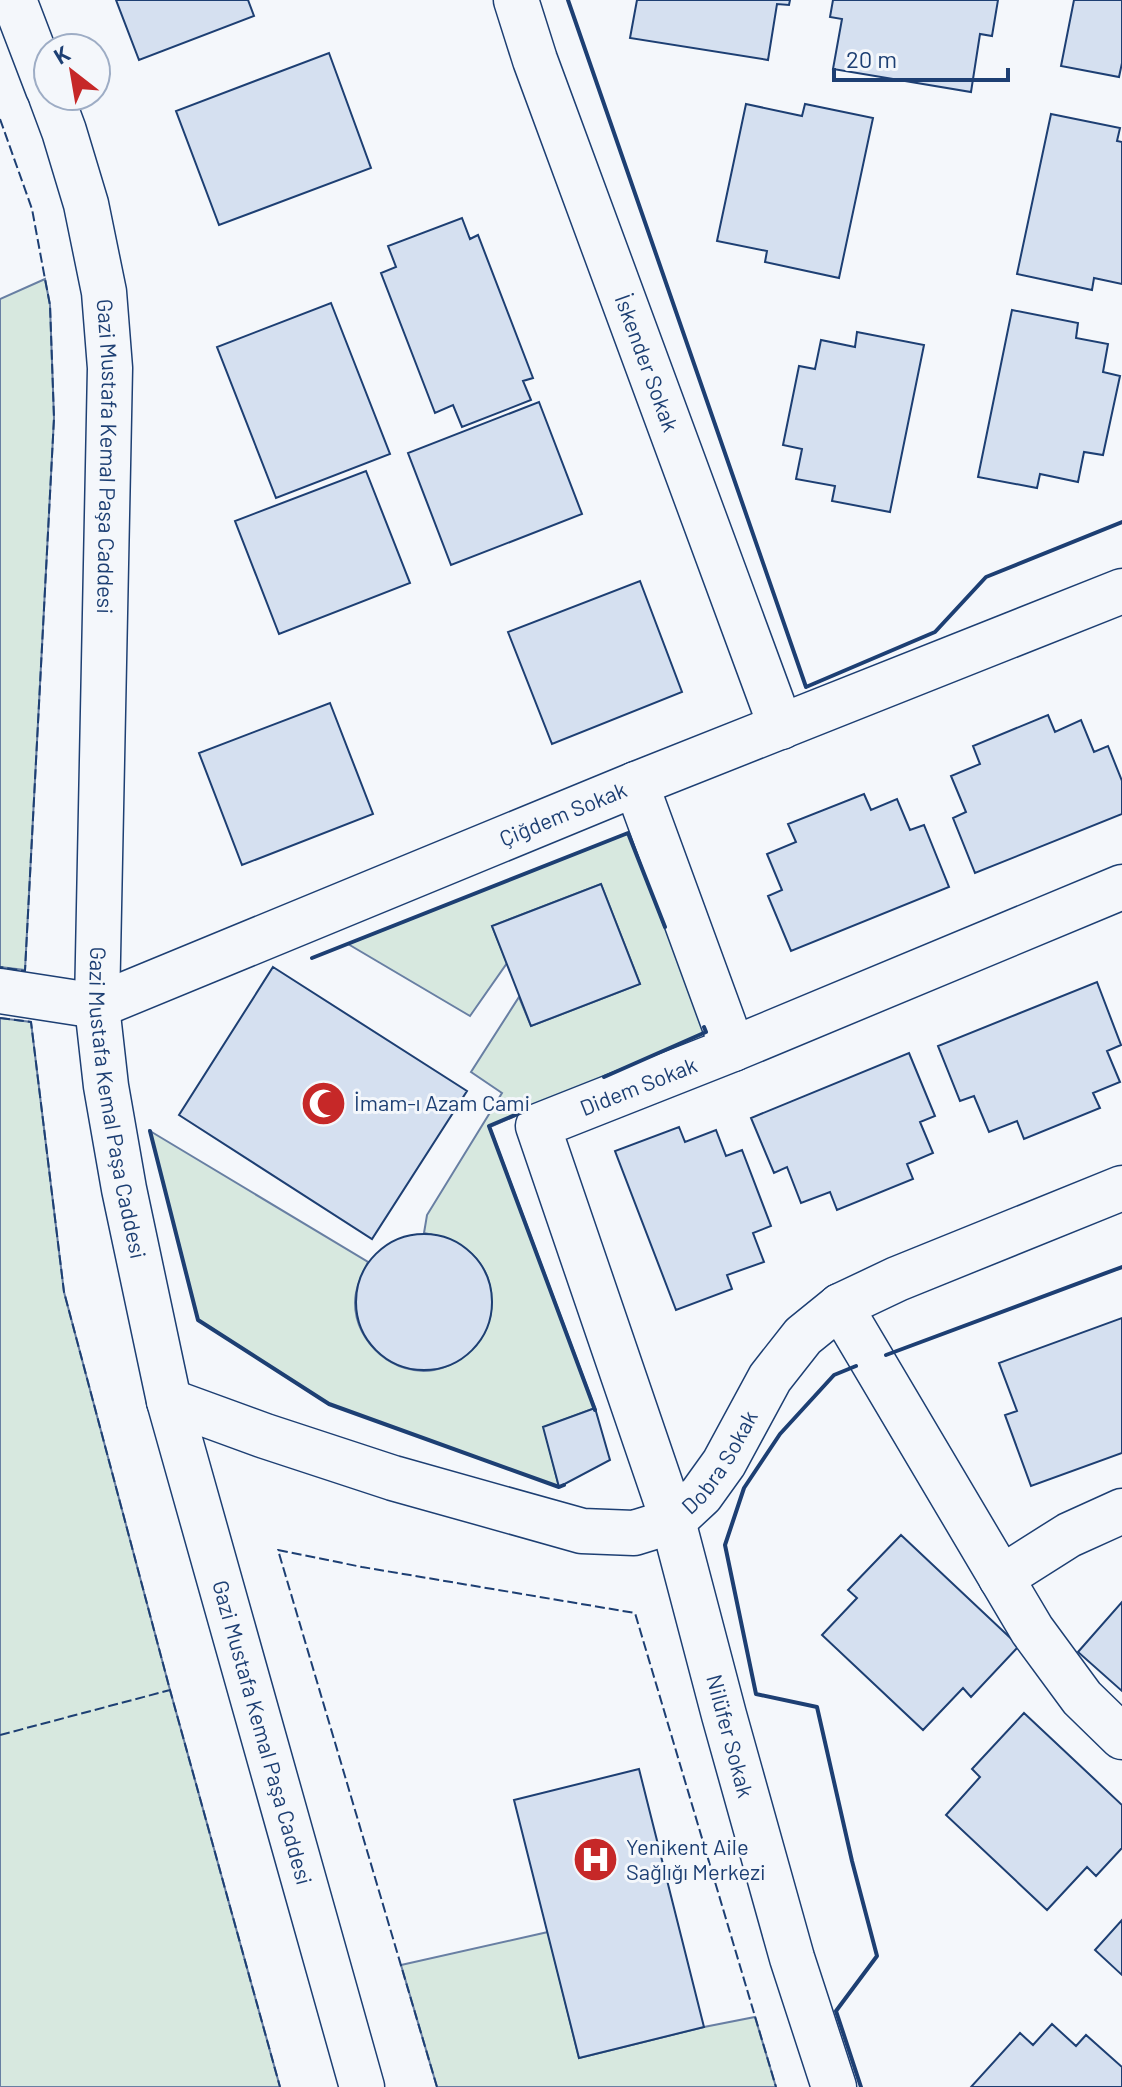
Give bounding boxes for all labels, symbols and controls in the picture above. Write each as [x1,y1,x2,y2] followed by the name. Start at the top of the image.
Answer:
[32,32,112,112] north arrow
[834,32,1008,82] scale bar
[49,39,74,69] text: K
[846,44,897,73] text: 20 m
[611,290,685,435] street label: İskender Sokak
[93,298,124,614] street label: Gazi Mustafa Kemal Paşa Caddesi
[495,775,630,851] street label: Çiğdem Sokak
[85,946,152,1261] street label: Gazi Mustafa Kemal Paşa Caddesi
[576,1051,700,1120] street label: Didem Sokak
[299,1079,347,1127] mosque icon: İmam-ı Azam Cami
[354,1089,530,1115] place label: İmam-ı Azam Cami
[675,1405,762,1519] street label: Dobra Sokak
[208,1577,318,1888] street label: Gazi Mustafa Kemal Paşa Caddesi
[702,1671,760,1800] street label: Nilüfer Sokak
[626,1833,766,1884] place label: Yenikent Aile Sağlığı Merkezi
[571,1836,619,1884] hospital icon: Yenikent Aile Sağlığı Merkezi

